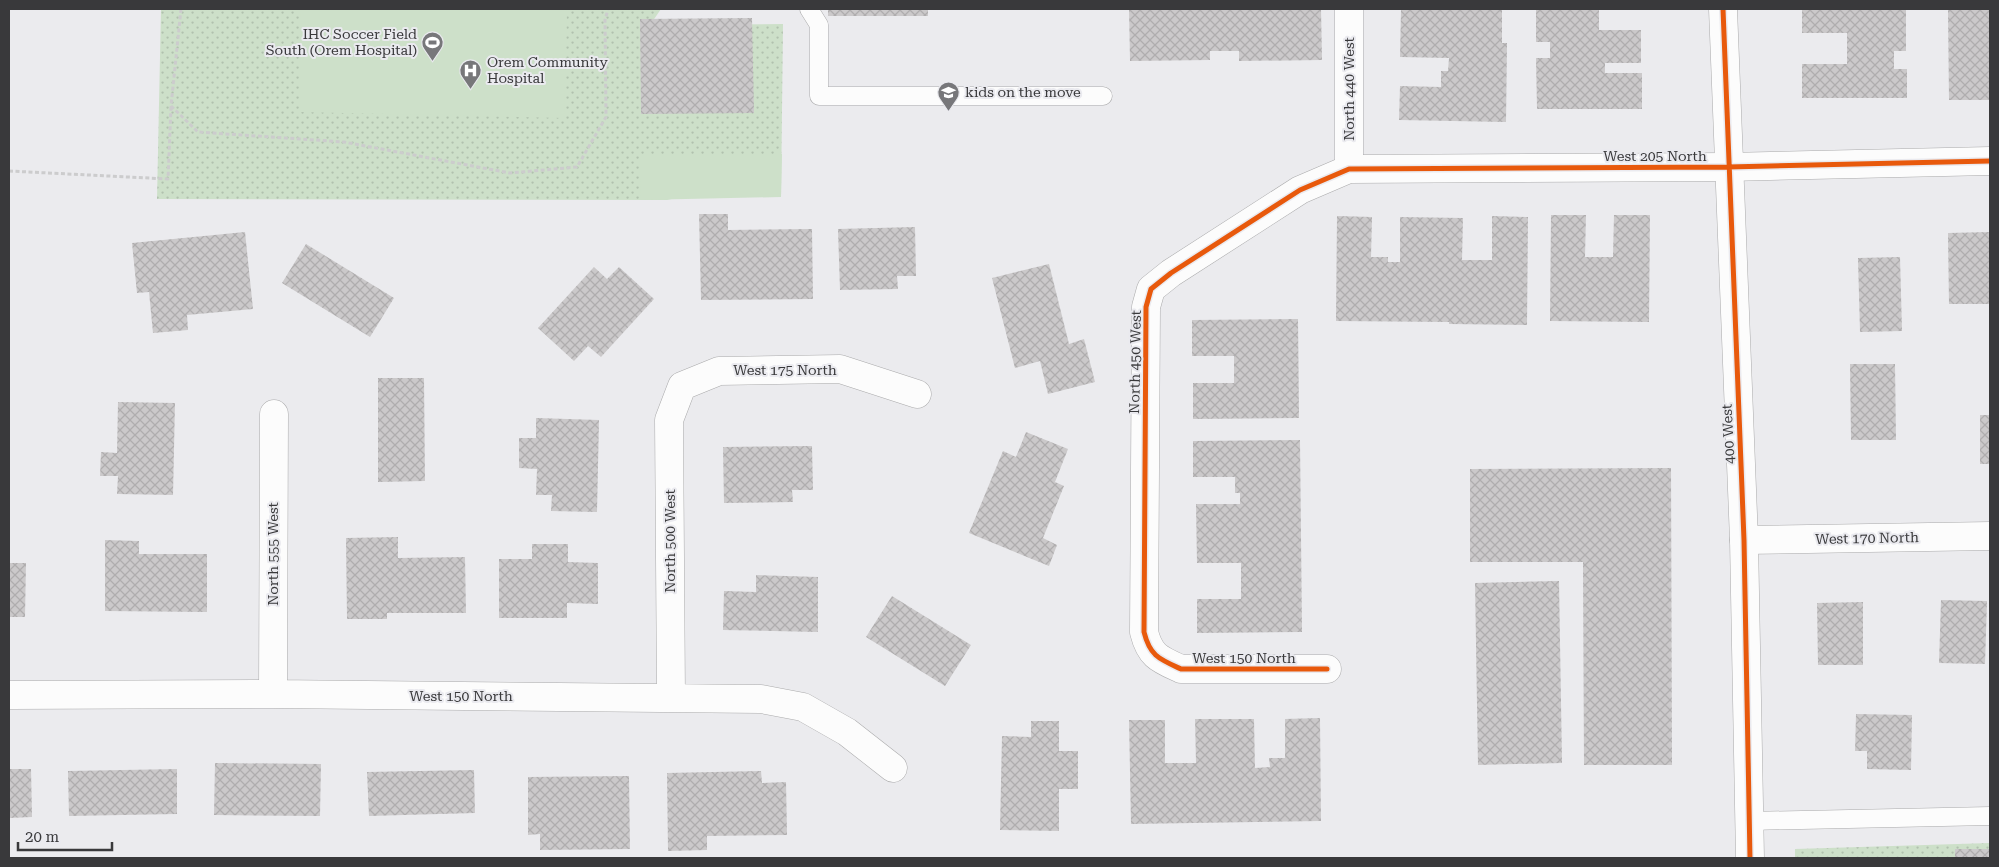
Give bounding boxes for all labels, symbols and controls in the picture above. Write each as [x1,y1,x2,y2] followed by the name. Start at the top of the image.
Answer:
[266,26,417,58] place label: IHC Soccer Field South (Orem Hospital)
[421,30,445,61] sports icon: IHC Soccer Field South (Orem Hospital)
[1341,37,1357,141] street label: North 440 West
[487,54,608,86] place label: Orem Community Hospital
[459,58,483,89] hospital icon: Orem Community Hospital
[937,80,961,111] school or university icon: kids on the move
[965,84,1081,100] place label: kids on the move
[1603,148,1707,164] street label: West 205 North
[1126,310,1144,414] street label: North 450 West
[733,362,837,378] street label: West 175 North
[1718,403,1738,465] street label: 400 West
[662,489,678,593] street label: North 500 West
[265,502,281,606] street label: North 555 West
[1815,529,1919,547] street label: West 170 North
[1192,650,1296,666] street label: West 150 North
[409,688,513,704] street label: West 150 North
[18,820,111,852] scale bar
[25,828,60,846] text: 20 m

